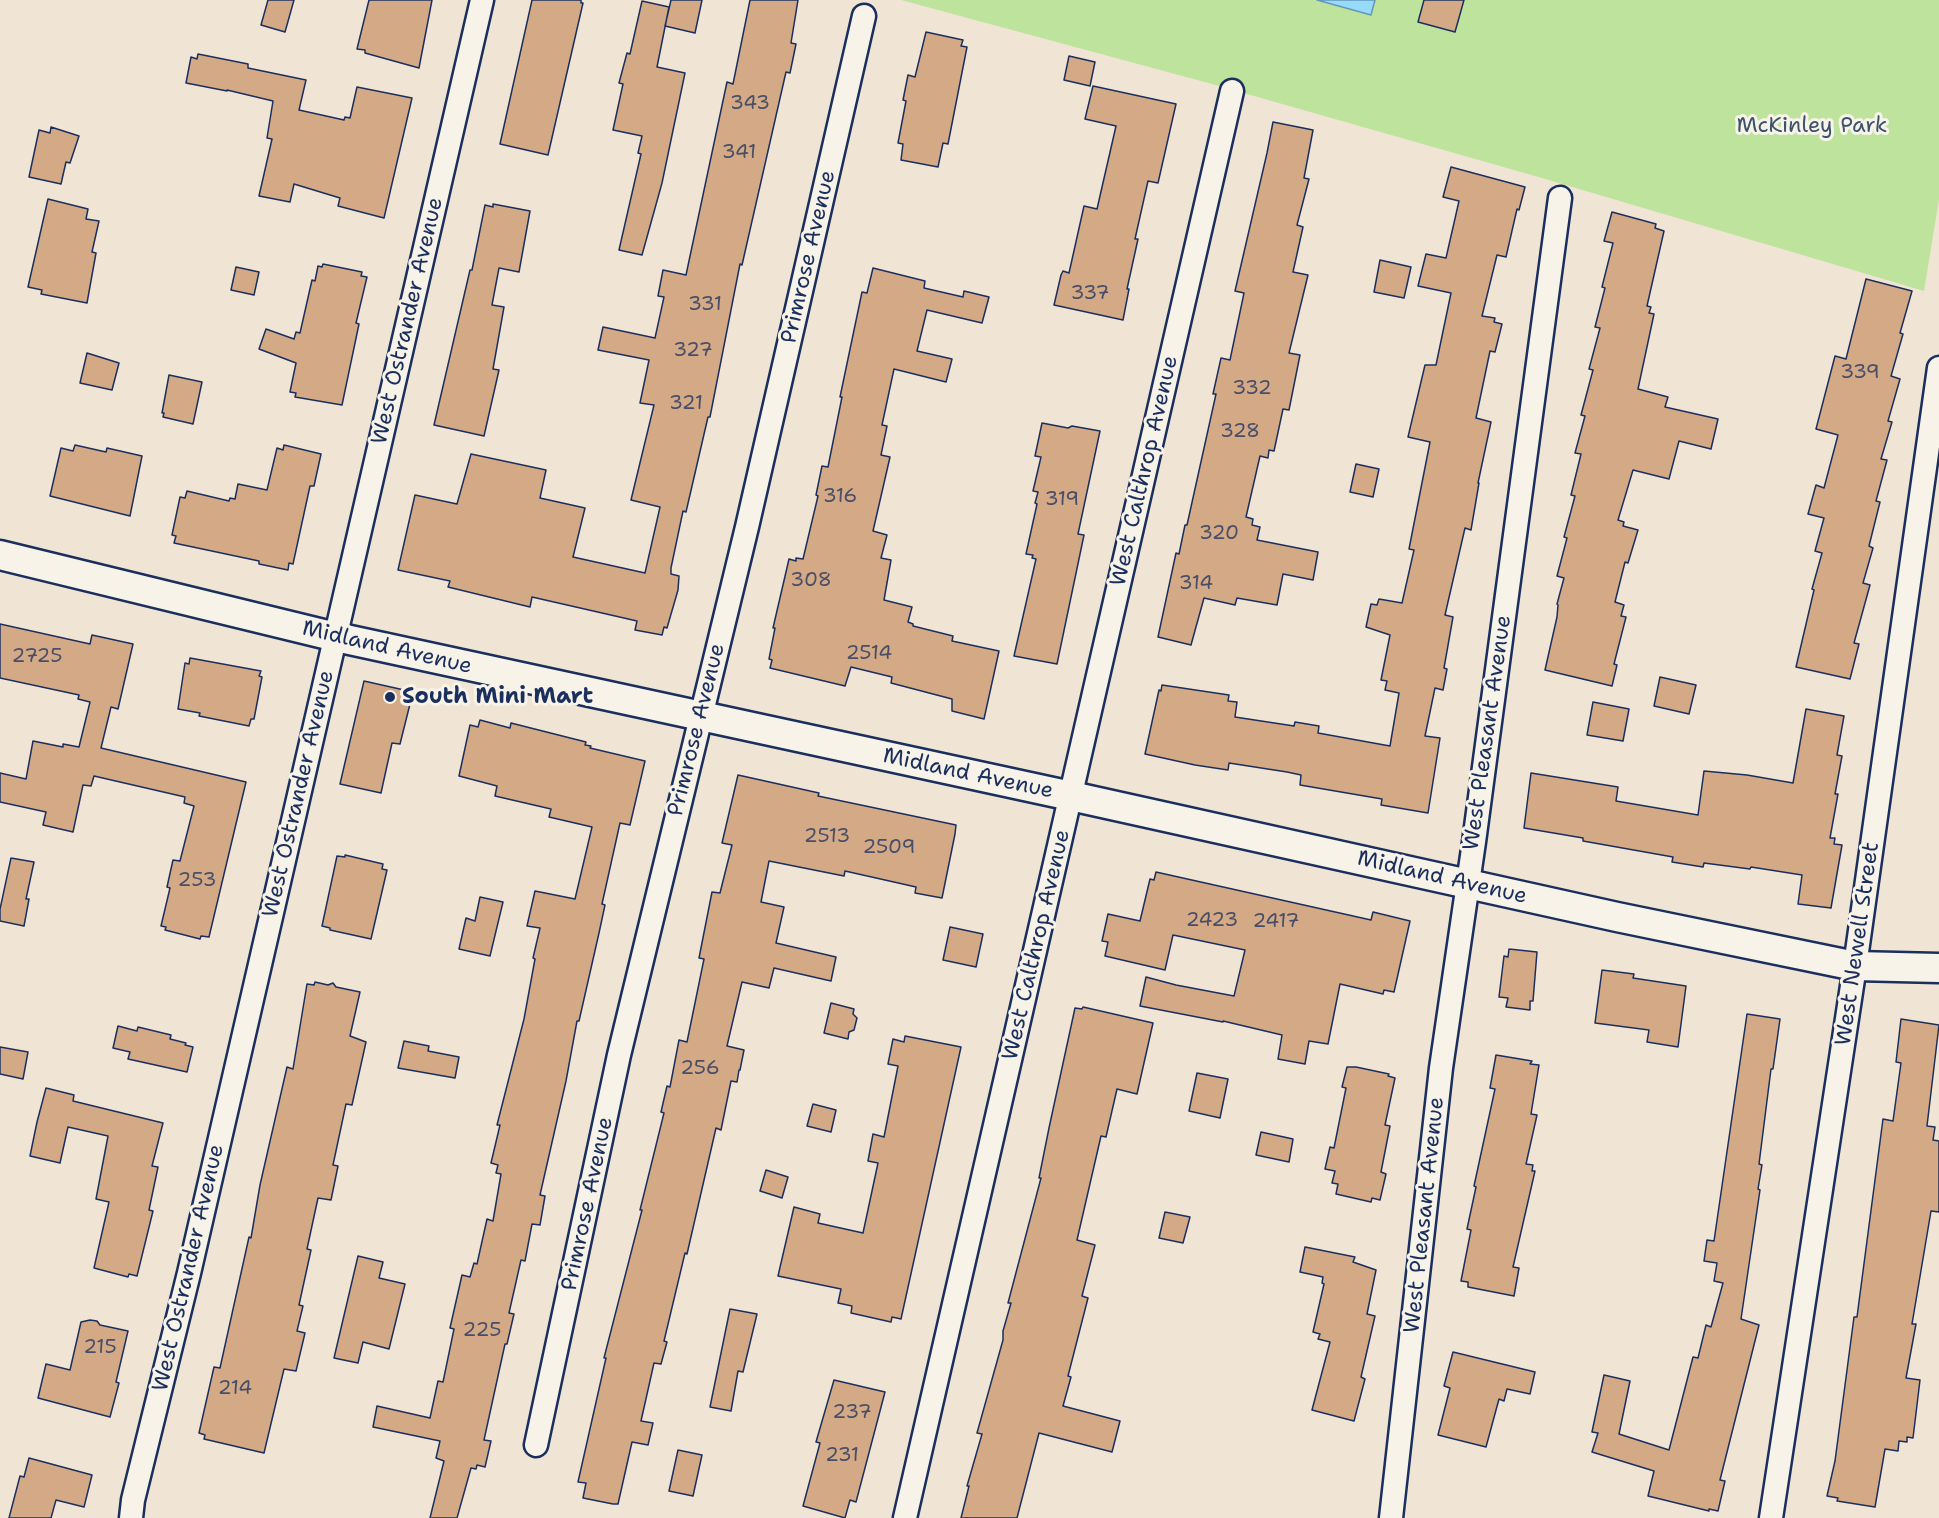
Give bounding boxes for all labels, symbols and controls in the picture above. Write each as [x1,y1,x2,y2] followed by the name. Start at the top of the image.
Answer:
[730,92,770,116] house number: 343
[1737,113,1887,139] park label: McKinley Park
[722,141,756,165] house number: 341
[776,168,842,346] street label: Primrose Avenue
[367,195,449,447] street label: West Ostrander Avenue
[1070,282,1110,306] house number: 337
[688,293,722,317] house number: 331
[673,339,713,363] house number: 327
[1106,353,1184,589] street label: West Calthrop Avenue
[1840,361,1880,385] house number: 339
[1232,377,1272,401] house number: 332
[669,392,703,416] house number: 321
[1220,420,1260,444] house number: 328
[823,485,857,509] house number: 316
[1045,488,1079,512] house number: 319
[1199,522,1239,546] house number: 320
[790,569,832,593] house number: 308
[1179,572,1213,596] house number: 314
[1458,614,1518,852] street label: West Pleasant Avenue
[299,616,475,680] street label: Midland Avenue
[663,641,731,819] street label: Primrose Avenue
[846,642,892,666] house number: 2514
[12,645,62,669] house number: 2725
[258,668,340,920] street label: West Ostrander Avenue
[402,684,593,710] place label: South Mini Mart
[383,690,397,704] marker: South Mini Mart
[880,743,1056,805] street label: Midland Avenue
[804,825,850,849] house number: 2513
[998,827,1076,1063] street label: West Calthrop Avenue
[862,836,916,860] house number: 2509
[1831,841,1885,1047] street label: West Newell Street
[1354,846,1530,910] street label: Midland Avenue
[178,869,216,893] house number: 253
[1186,909,1238,933] house number: 2423
[1252,910,1300,934] house number: 2417
[680,1057,720,1081] house number: 256
[1399,1096,1451,1334] street label: West Pleasant Avenue
[557,1115,619,1293] street label: Primrose Avenue
[148,1142,230,1394] street label: West Ostrander Avenue
[463,1319,501,1343] house number: 225
[83,1336,117,1360] house number: 215
[218,1377,252,1401] house number: 214
[832,1401,872,1425] house number: 237
[825,1444,859,1468] house number: 231

